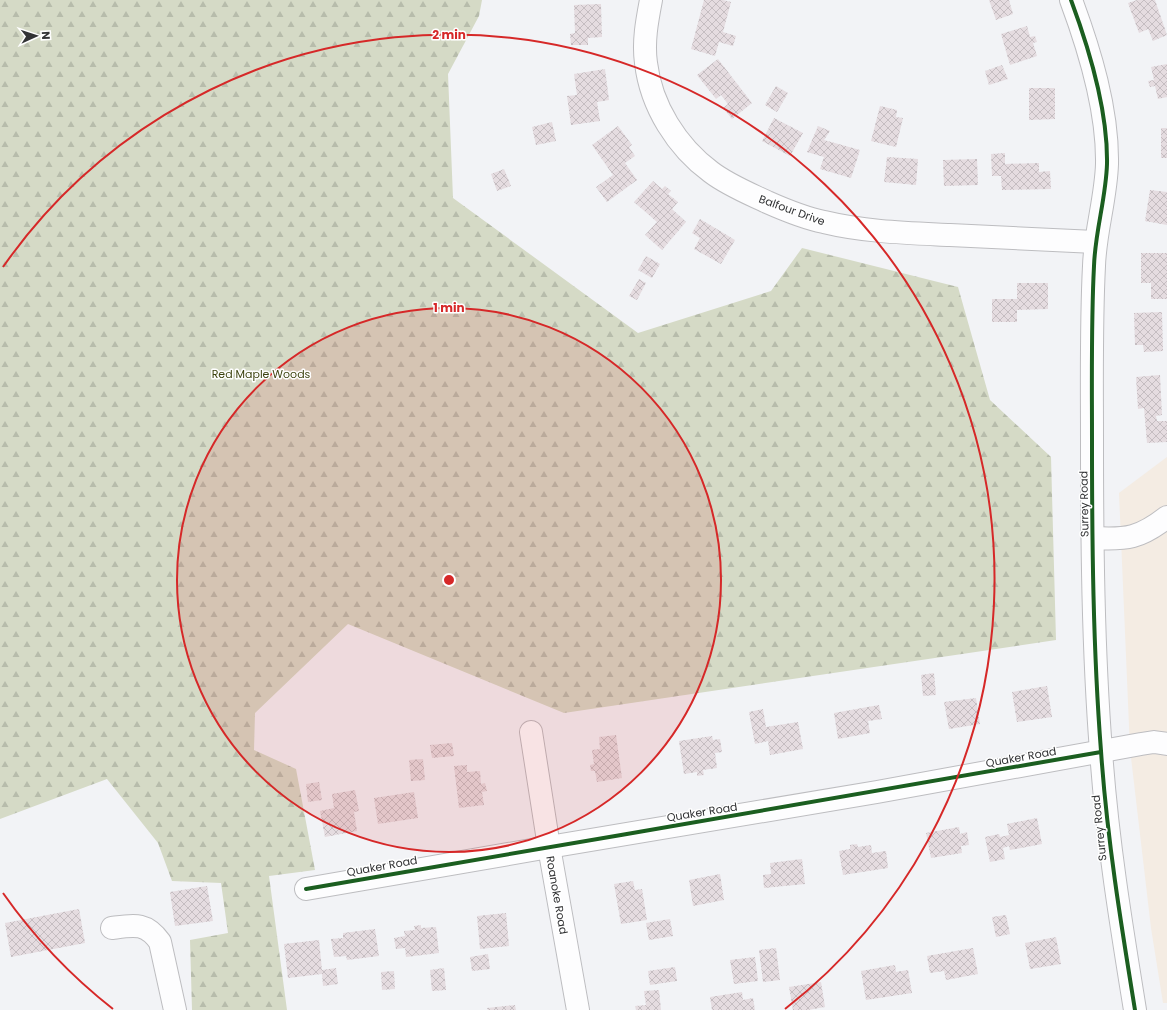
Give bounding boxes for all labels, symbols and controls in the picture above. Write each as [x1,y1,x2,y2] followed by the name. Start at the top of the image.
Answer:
[16,16,56,56] north arrow
[432,26,466,43] text: 2 min
[38,31,54,40] text: N
[757,191,827,229] street label: Balfour Drive
[433,299,465,316] text: 1 min
[212,366,311,382] park label: Red Maple Woods
[1075,471,1093,537] street label: Surrey Road
[442,573,456,587] centre of rings
[985,743,1057,771] street label: Quaker Road
[1088,794,1110,862] street label: Surrey Road
[666,799,738,825] street label: Quaker Road
[346,852,418,880] street label: Quaker Road
[542,855,572,935] street label: Roanoke Road

